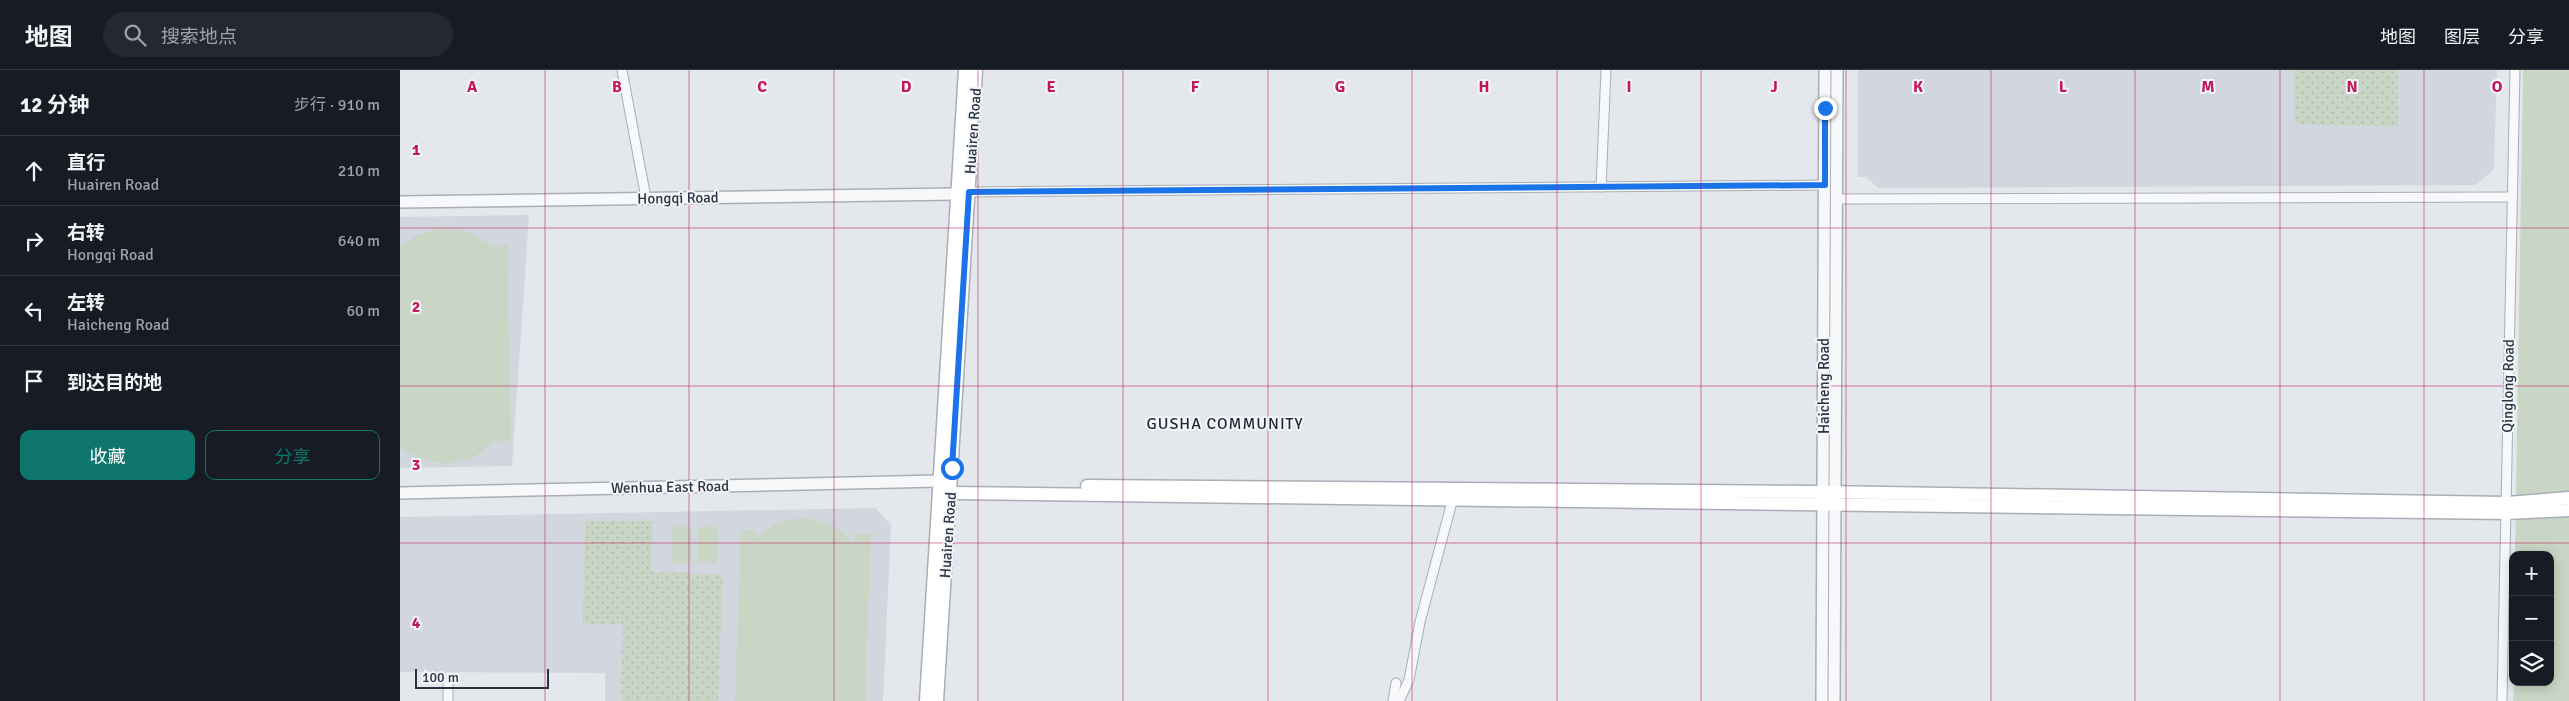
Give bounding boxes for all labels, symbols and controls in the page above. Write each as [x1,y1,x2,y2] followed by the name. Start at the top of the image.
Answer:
[103,12,453,57] search box
[121,21,149,49] icon: search
[25,22,73,52] text: 地图
[161,25,237,49] text: 搜索地点
[2380,26,2416,48] text: 地图
[2444,26,2480,48] text: 图层
[2508,26,2544,48] text: 分享
[467,77,478,97] text: A
[612,77,622,97] text: B
[757,77,767,97] text: C
[901,77,912,97] text: D
[1046,77,1056,97] text: E
[1191,77,1200,97] text: F
[1335,77,1345,97] text: G
[1479,77,1489,97] text: H
[1626,77,1632,97] text: I
[1770,77,1778,97] text: J
[1913,77,1923,97] text: K
[2059,77,2068,97] text: L
[2201,77,2215,97] text: M
[2346,77,2358,97] text: N
[2492,77,2503,97] text: O
[961,87,985,175] street label: Huairen Road
[20,92,89,118] text: 12 分钟
[294,95,380,115] text: 步行 · 910 m
[1814,97,1837,120] route end
[412,140,421,160] text: 1
[67,151,105,175] text: 直行
[20,157,48,185] icon: ahead
[338,161,380,181] text: 210 m
[67,175,159,195] text: Huairen Road
[637,188,719,208] street label: Hongqi Road
[67,221,105,245] text: 右转
[20,227,48,255] icon: right
[338,231,380,251] text: 640 m
[67,245,154,265] text: Hongqi Road
[67,291,105,315] text: 左转
[20,297,48,325] icon: left
[412,297,420,317] text: 2
[346,301,380,321] text: 60 m
[67,315,169,335] text: Haicheng Road
[1815,338,1833,434] street label: Haicheng Road
[2498,339,2518,433] street label: Qinglong Road
[20,367,48,395] icon: arrive
[67,371,162,395] text: 到达目的地
[1146,414,1304,434] district label: GUSHA COMMUNITY
[20,430,195,480] button: 收藏
[205,430,380,480] button: 分享
[412,455,420,475] text: 3
[941,457,964,480] route start
[611,477,729,497] street label: Wenhua East Road
[936,491,960,579] street label: Huairen Road
[2509,551,2554,686] map controls
[2509,551,2554,596] button: +
[2509,596,2554,641] button: −
[412,613,421,633] text: 4
[2509,641,2554,686] button: layers
[415,666,549,689] scale bar
[422,669,459,686] text: 100 m

